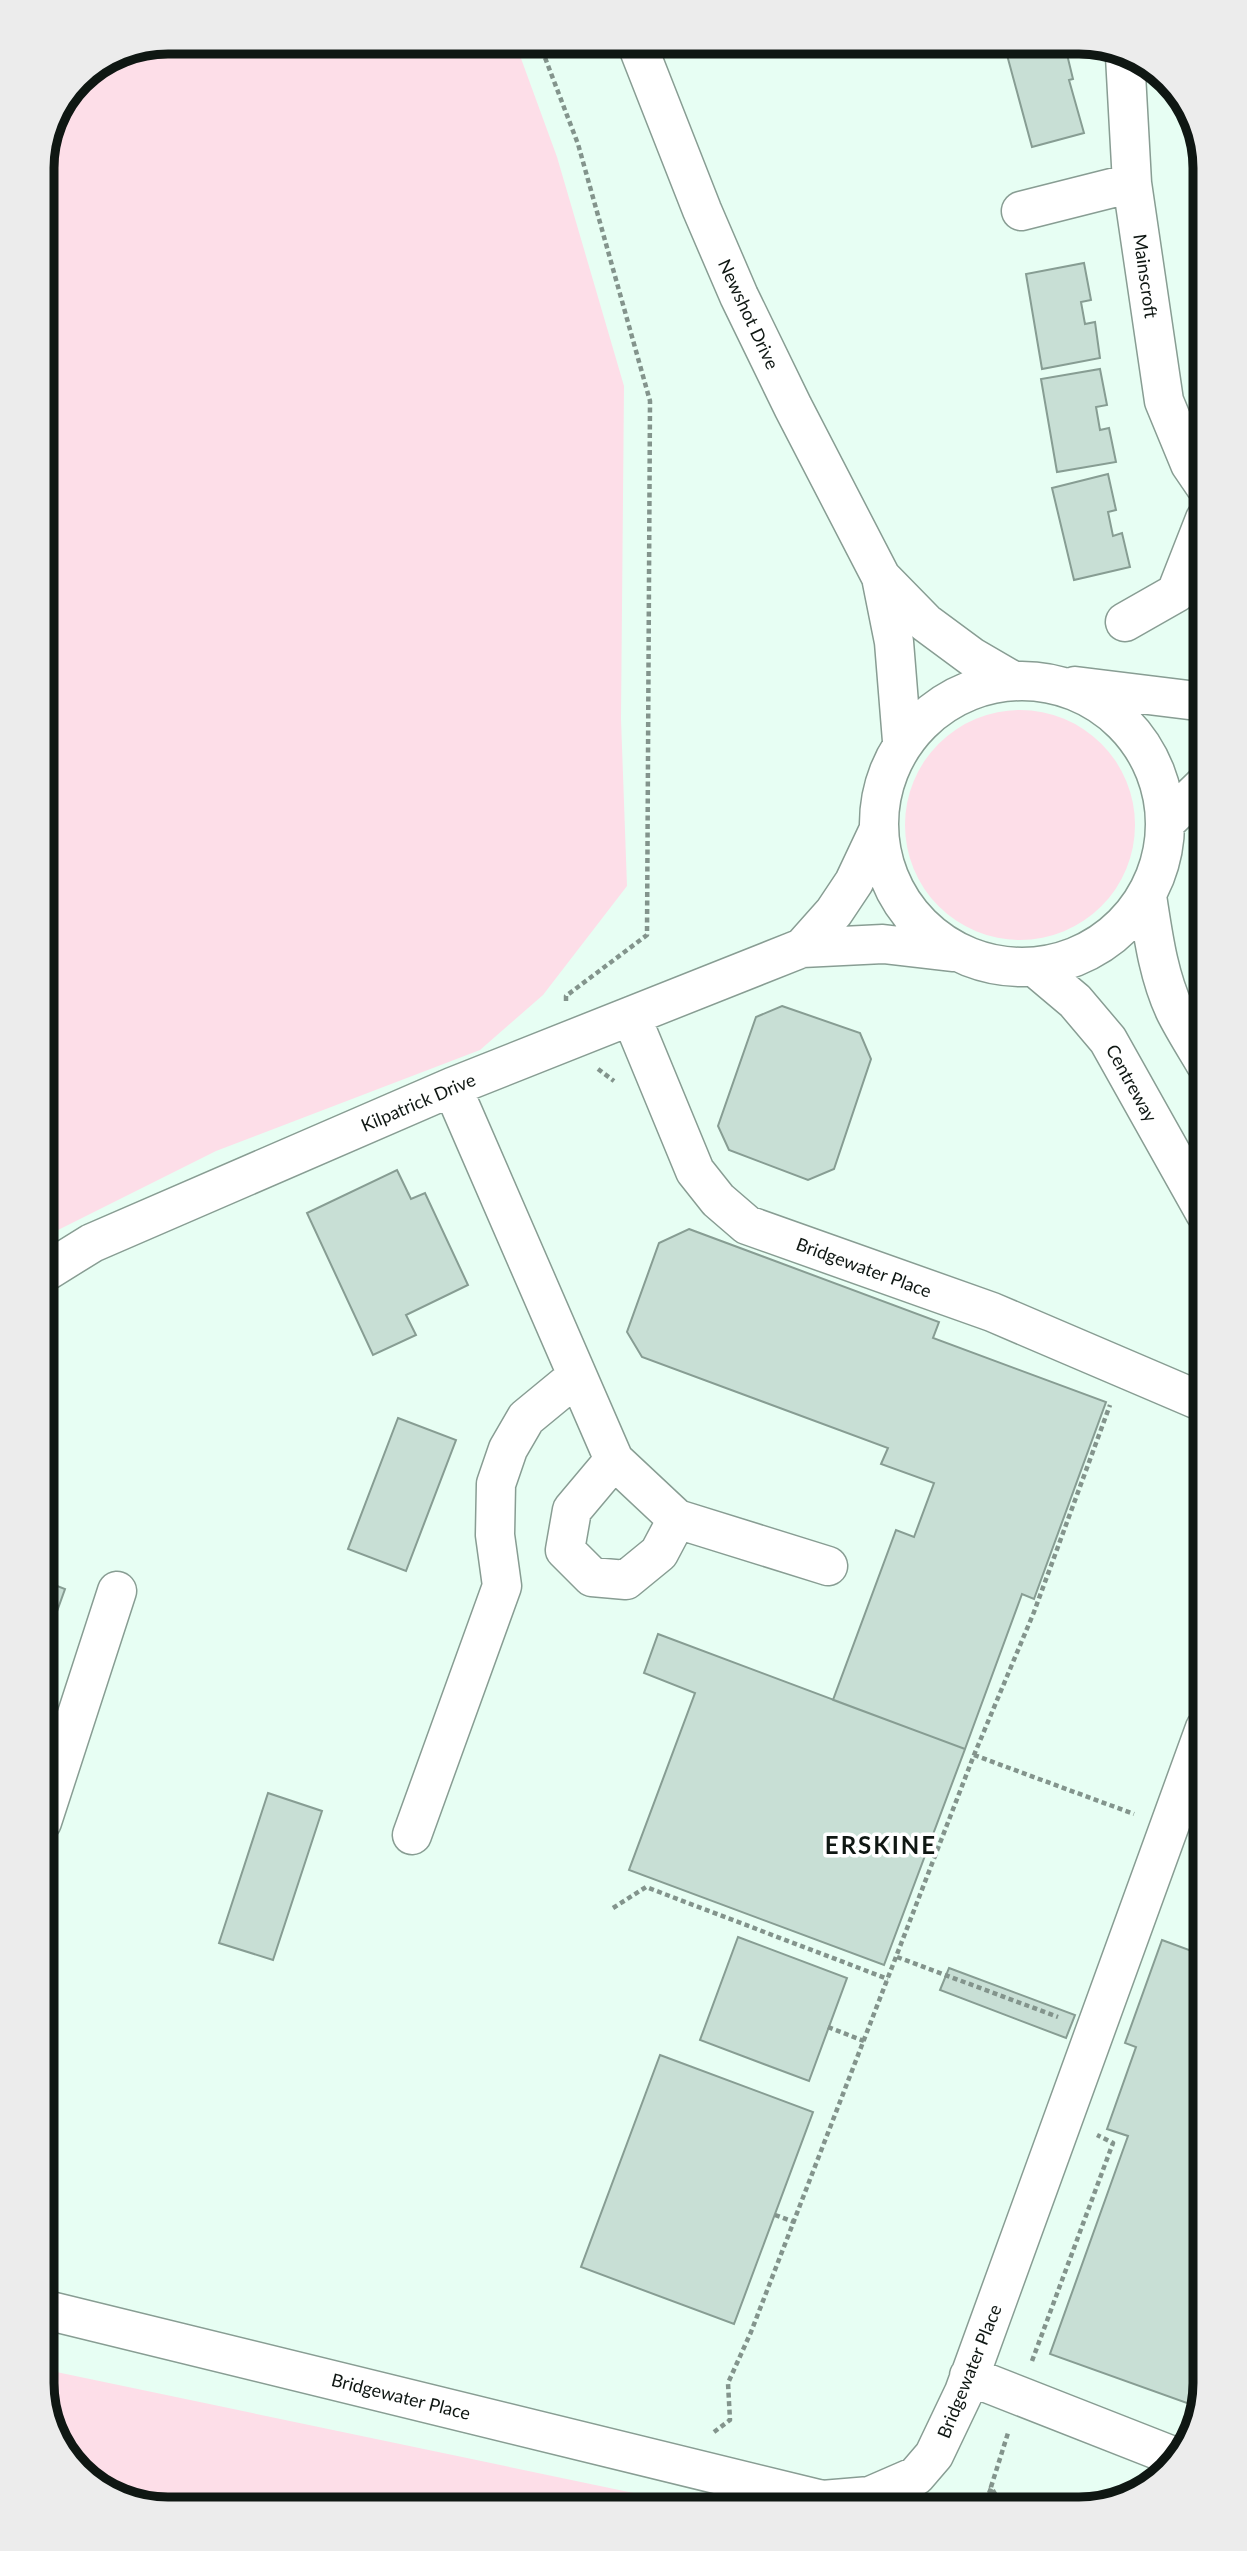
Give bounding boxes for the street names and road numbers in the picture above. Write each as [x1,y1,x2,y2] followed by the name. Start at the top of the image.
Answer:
[1129,233,1163,320] street label: Mainscroft
[714,256,784,372] street label: Newshot Drive
[1102,1040,1163,1126] street label: Centreway
[358,1068,478,1136] street label: Kilpatrick Drive
[793,1232,935,1302] street label: Bridgewater Place
[932,2301,1006,2441] street label: Bridgewater Place
[329,2368,473,2424] street label: Bridgewater Place

